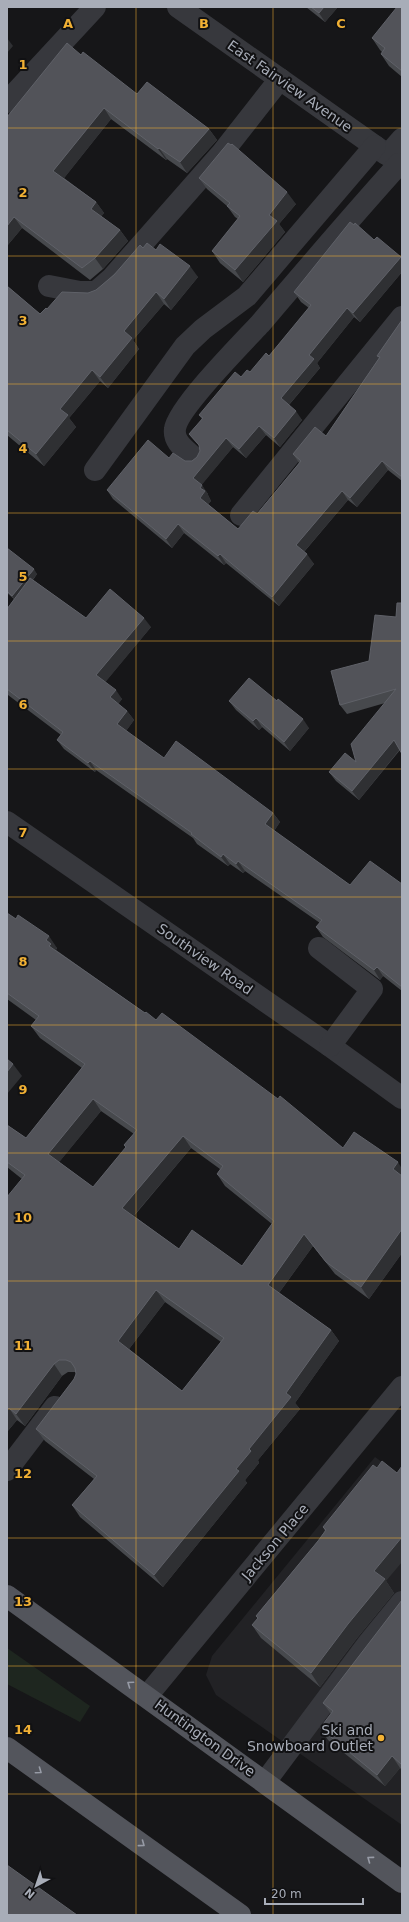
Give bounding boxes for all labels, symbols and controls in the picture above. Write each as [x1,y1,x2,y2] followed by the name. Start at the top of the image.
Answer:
[63,16,73,31] text: A
[199,16,209,31] text: B
[336,16,346,31] text: C
[225,37,355,135] street label: East Fairview Avenue
[18,57,28,72] text: 1
[18,185,28,200] text: 2
[18,313,28,328] text: 3
[18,441,28,456] text: 4
[18,569,28,584] text: 5
[18,697,28,712] text: 6
[18,825,28,840] text: 7
[154,920,256,998] street label: Southview Road
[18,954,28,969] text: 8
[18,1082,28,1097] text: 9
[14,1210,32,1225] text: 10
[14,1338,32,1353] text: 11
[14,1466,32,1481] text: 12
[238,1501,312,1584] street label: Jackson Place
[14,1594,32,1609] text: 13
[127,1682,134,1689] one-way arrow
[152,1696,258,1780] street label: Huntington Drive
[14,1722,32,1737] text: 14
[247,1722,374,1754] place label: Ski and Snowboard Outlet
[376,1733,386,1743] marker: Ski and Snowboard Outlet
[34,1766,41,1773] one-way arrow
[137,1839,144,1846] one-way arrow
[368,1857,375,1864] one-way arrow
[16,1866,56,1906] north arrow
[265,1880,363,1906] scale bar
[22,1885,38,1901] text: N
[271,1887,302,1901] text: 20 m

